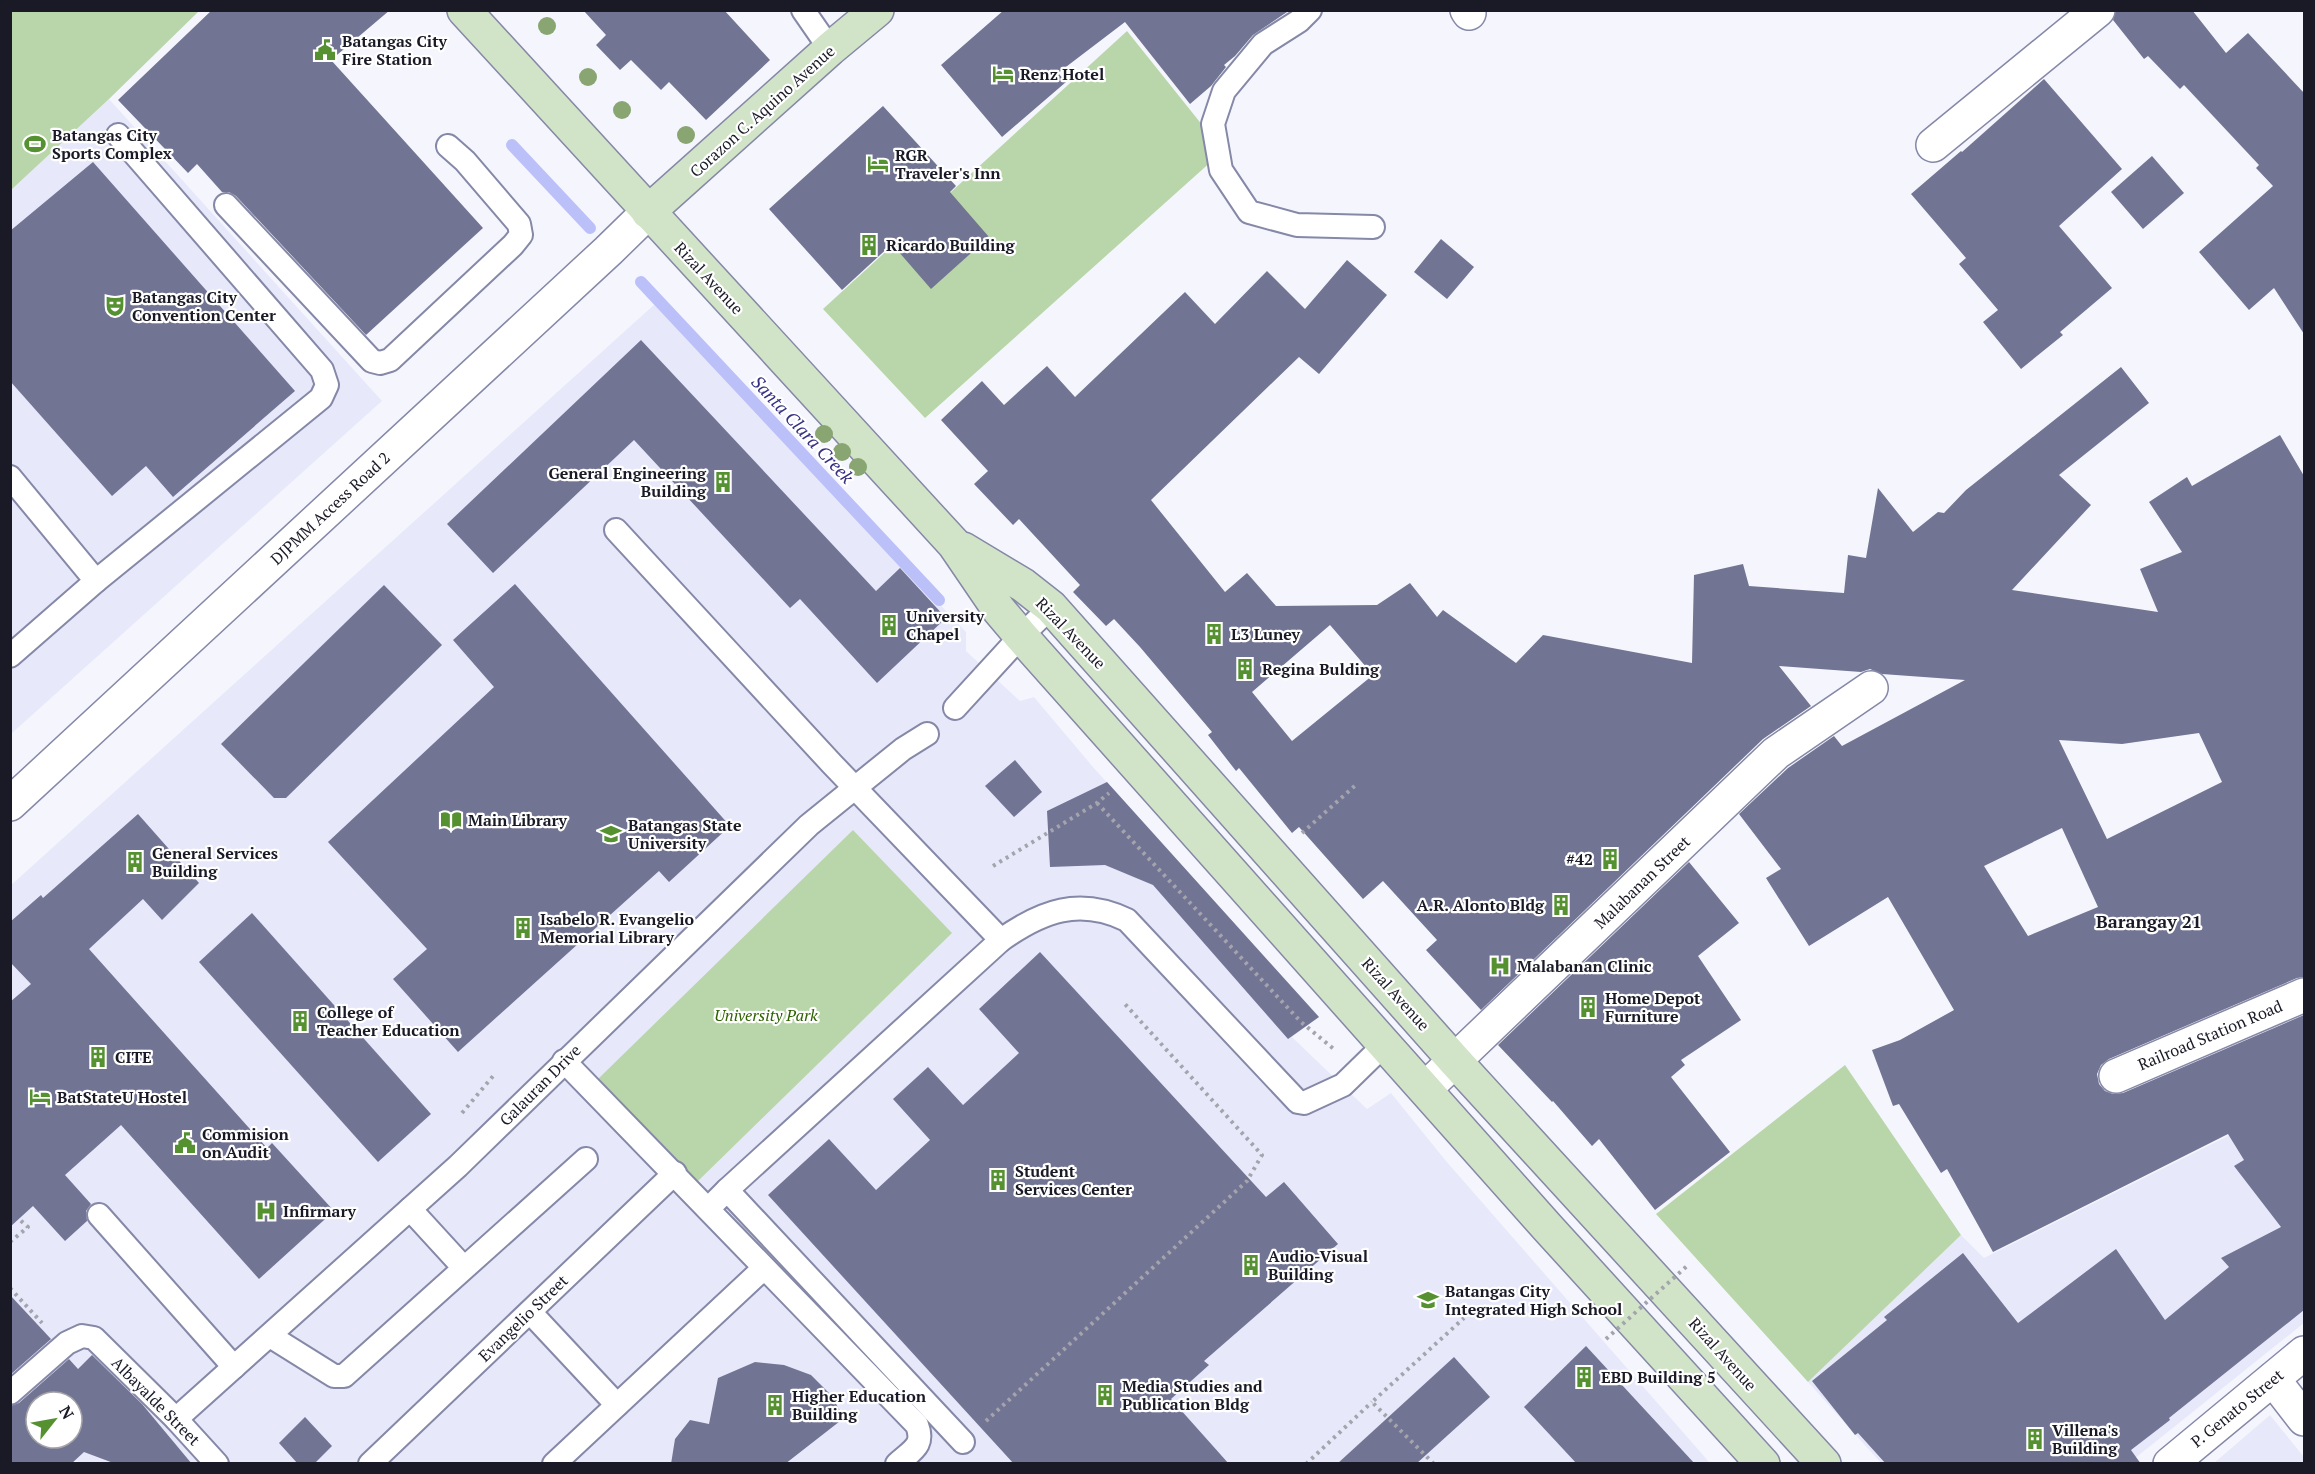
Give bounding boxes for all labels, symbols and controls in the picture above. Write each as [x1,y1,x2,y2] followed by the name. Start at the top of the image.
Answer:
[342,30,447,70] place label: Batangas City Fire Station
[313,38,337,62] public building icon: Batangas City Fire Station
[685,40,839,182] street label: Corazon C. Aquino Avenue
[991,62,1015,86] hotel icon: Renz Hotel
[1020,63,1104,85] place label: Renz Hotel
[52,124,172,164] place label: Batangas City Sports Complex
[23,132,47,156] sports icon: Batangas City Sports Complex
[895,144,1001,184] place label: RGR Traveler's Inn
[866,152,890,176] hotel icon: RGR Traveler's Inn
[857,233,881,257] building icon: Ricardo Building
[886,234,1016,256] place label: Ricardo Building
[670,237,748,319] street label: Rizal Avenue
[132,286,276,326] place label: Batangas City Convention Center
[103,294,127,318] theatre icon: Batangas City Convention Center
[747,370,860,488] water label: Santa Clara Creek
[265,447,395,569] street label: DJPMM Access Road 2
[548,462,707,502] place label: General Engineering Building
[711,470,735,494] building icon: General Engineering Building
[1031,592,1111,674] street label: Rizal Avenue
[906,605,985,645] place label: University Chapel
[877,613,901,637] building icon: University Chapel
[1202,622,1226,646] building icon: L3 Luney
[1231,623,1301,645] place label: L3 Luney
[1233,657,1257,681] building icon: Regina Bulding
[1262,658,1380,680] place label: Regina Bulding
[439,808,463,832] library icon: Main Library
[468,809,568,831] place label: Main Library
[628,814,742,854] place label: Batangas State University
[599,822,623,846] school or university icon: Batangas State University
[1589,831,1695,933] street label: Malabanan Street
[152,842,278,882] place label: General Services Building
[1598,847,1622,871] building icon: #42
[1566,848,1593,870] place label: #42
[123,850,147,874] building icon: General Services Building
[1549,893,1573,917] building icon: A.R. Alonto Bldg
[1417,894,1545,916] place label: A.R. Alonto Bldg
[540,908,695,948] place label: Isabelo R. Evangelio Memorial Library
[2096,909,2202,933] district label: Barangay 21
[511,916,535,940] building icon: Isabelo R. Evangelio Memorial Library
[1357,953,1435,1035] street label: Rizal Avenue
[1488,954,1512,978] hospital icon: Malabanan Clinic
[1517,955,1652,977] place label: Malabanan Clinic
[1605,987,1701,1027] place label: Home Depot Furniture
[1576,995,1600,1019] building icon: Home Depot Furniture
[2134,995,2286,1075] street label: Railroad Station Road
[317,1001,460,1041] place label: College of Teacher Education
[714,1004,818,1026] park label: University Park
[288,1009,312,1033] building icon: College of Teacher Education
[494,1039,586,1131] street label: Galauran Drive
[86,1045,110,1069] building icon: CITE
[115,1046,152,1068] place label: CITE
[28,1085,52,1109] hotel icon: BatStateU Hostel
[57,1086,187,1108] place label: BatStateU Hostel
[202,1123,290,1163] place label: Commision on Audit
[173,1131,197,1155] public building icon: Commision on Audit
[1015,1160,1132,1200] place label: Student Services Center
[986,1168,1010,1192] building icon: Student Services Center
[254,1199,278,1223] hospital icon: Infirmary
[283,1200,356,1222] place label: Infirmary
[1268,1245,1368,1285] place label: Audio-Visual Building
[1239,1253,1263,1277] building icon: Audio-Visual Building
[473,1270,573,1366] street label: Evangelio Street
[1445,1280,1622,1320] place label: Batangas City Integrated High School
[1416,1288,1440,1312] school or university icon: Batangas City Integrated High School
[1684,1313,1762,1395] street label: Rizal Avenue
[107,1352,205,1450] street label: Albayalde Street
[2186,1364,2288,1452] street label: P. Genato Street
[1572,1365,1596,1389] building icon: EBD Building 5
[1601,1366,1716,1388] place label: EBD Building 5
[1122,1375,1263,1415] place label: Media Studies and Publication Bldg
[1093,1383,1117,1407] building icon: Media Studies and Publication Bldg
[792,1385,927,1425] place label: Higher Education Building
[24,1390,84,1450] north arrow
[763,1393,787,1417] building icon: Higher Education Building
[54,1401,79,1423] text: N
[2052,1419,2118,1459] place label: Villena's Building
[2023,1427,2047,1451] building icon: Villena's Building

